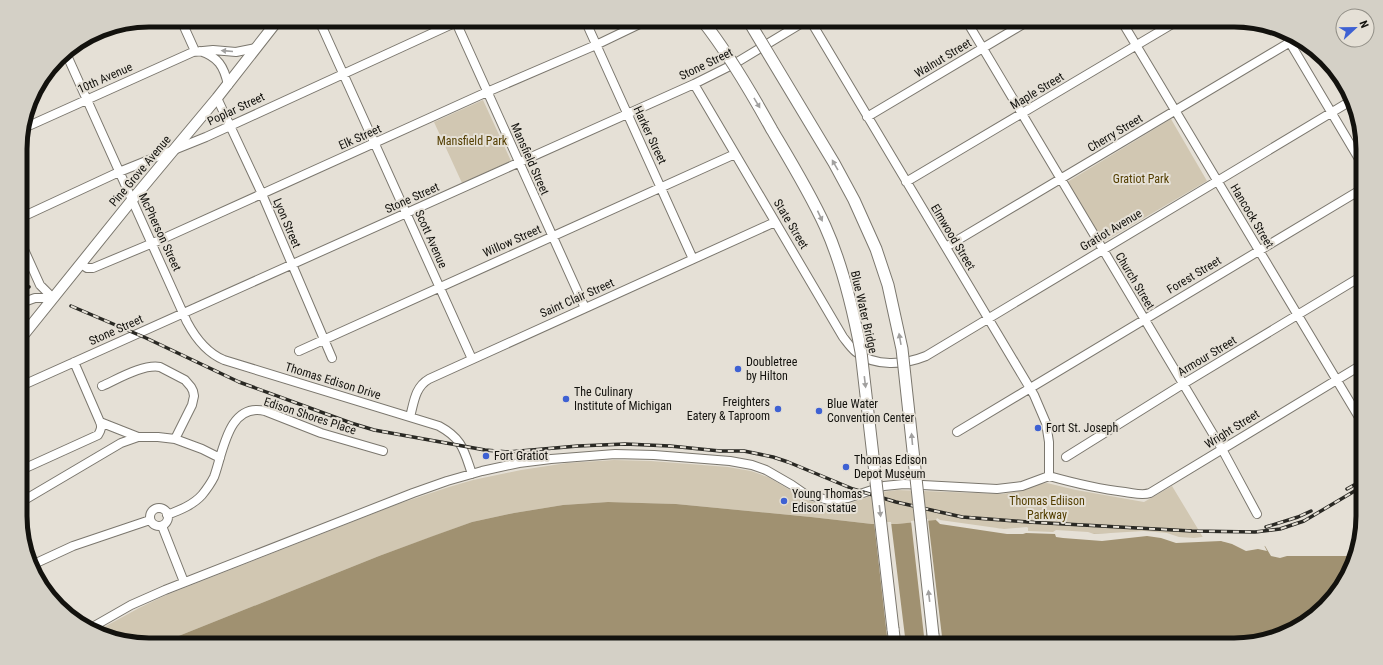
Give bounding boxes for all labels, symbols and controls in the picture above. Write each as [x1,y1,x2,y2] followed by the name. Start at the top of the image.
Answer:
[1335,8,1375,48] north arrow
[1357,19,1371,30] text: N
[912,35,974,80] street label: Walnut Street
[677,45,736,83] street label: Stone Street
[221,48,233,54] one-way arrow
[75,60,135,96] street label: 10th Avenue
[1008,69,1067,112] street label: Maple Street
[205,89,267,128] street label: Poplar Street
[753,97,760,109] one-way arrow
[630,104,670,167] street label: Harker Street
[1085,111,1145,155] street label: Cherry Street
[337,121,384,153] street label: Elk Street
[508,121,552,198] street label: Mansfield Street
[106,132,174,209] street label: Pine Grove Avenue
[437,134,508,148] park label: Mansfield Park
[832,160,839,171] one-way arrow
[1113,172,1170,186] park label: Gratiot Park
[383,180,442,216] street label: Stone Street
[1227,181,1277,251] street label: Hancock Street
[136,191,184,274] street label: McPherson Street
[270,196,304,250] street label: Lyon Street
[771,197,812,252] street label: State Street
[928,201,978,273] street label: Elmwood Street
[1078,206,1145,254] street label: Gratiot Avenue
[412,208,450,271] street label: Scott Avenue
[817,211,823,222] one-way arrow
[481,222,544,260] street label: Willow Street
[1112,250,1158,312] street label: Church Street
[1164,253,1224,297] street label: Forest Street
[848,269,880,355] street label: Blue Water Bridge
[538,275,617,321] street label: Saint Clair Street
[87,312,146,348] street label: Stone Street
[897,333,903,345] one-way arrow
[1175,333,1239,379] street label: Armour Street
[746,355,798,383] place label: Doubletree by Hilton
[283,360,383,402] street label: Thomas Edison Drive
[733,364,743,374] marker: Doubletree by Hilton
[862,375,868,388] one-way arrow
[574,385,672,413] place label: The Culinary Institute of Michigan
[262,394,358,438] street label: Edison Shores Place
[561,394,571,404] marker: The Culinary Institute of Michigan
[687,395,770,423] place label: Freighters Eatery & Taproom
[827,397,914,425] place label: Blue Water Convention Center
[773,404,783,414] marker: Freighters Eatery & Taproom
[814,406,824,416] marker: Blue Water Convention Center
[1202,407,1262,451] street label: Wright Street
[1046,421,1118,435] place label: Fort St. Joseph
[1033,423,1043,433] marker: Fort St. Joseph
[909,433,916,445] one-way arrow
[494,449,549,463] place label: Fort Gratiot
[481,451,491,461] marker: Fort Gratiot
[854,453,927,481] place label: Thomas Edison Depot Museum
[841,462,851,472] marker: Thomas Edison Depot Museum
[792,487,862,515] place label: Young Thomas Edison statue
[1009,494,1085,522] park label: Thomas Ediison Parkway
[779,496,789,506] marker: Young Thomas Edison statue
[877,505,883,517] one-way arrow
[925,590,932,602] one-way arrow

